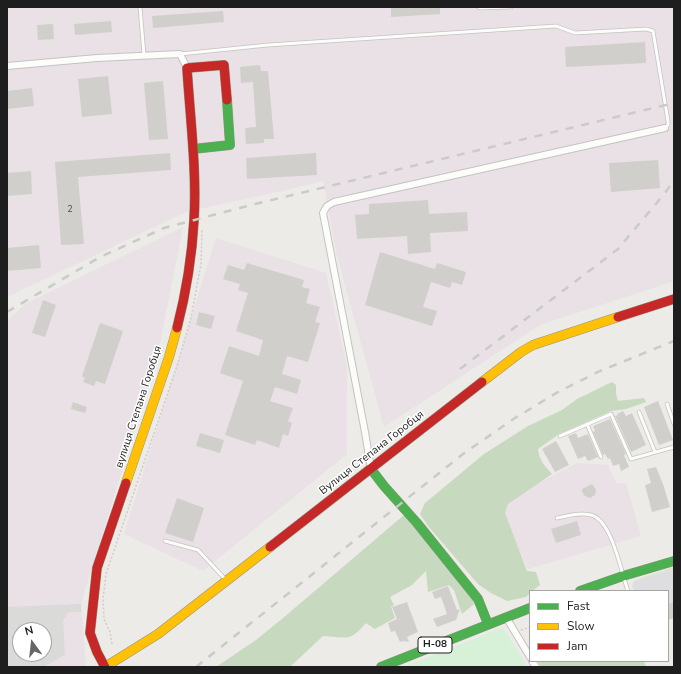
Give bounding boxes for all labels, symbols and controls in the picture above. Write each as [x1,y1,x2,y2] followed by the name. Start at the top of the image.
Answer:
[67,205,73,215] house number: 2
[113,344,165,470] street label: вулиця Степана Горобця
[317,408,427,498] street label: Вулиця Степана Горобця
[529,590,669,662] legend
[567,598,590,614] text: Fast
[567,618,595,634] text: Slow
[12,622,52,662] north arrow
[23,623,35,639] text: N
[418,637,452,653] road number: Н-08
[567,638,588,654] text: Jam

